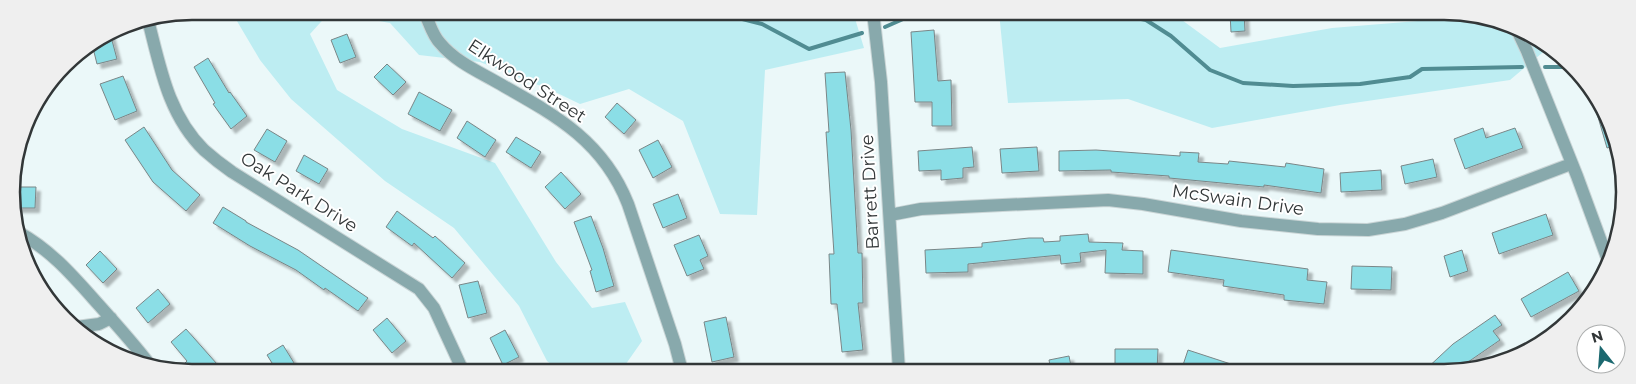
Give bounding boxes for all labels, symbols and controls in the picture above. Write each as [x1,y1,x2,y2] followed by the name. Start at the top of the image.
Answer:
[464,35,590,127] street label: Elkwood Street
[856,134,884,250] street label: Barrett Drive
[236,147,362,237] street label: Oak Park Drive
[1171,180,1306,220] street label: McSwain Drive
[1576,324,1626,374] north arrow
[1589,326,1605,347] text: N

